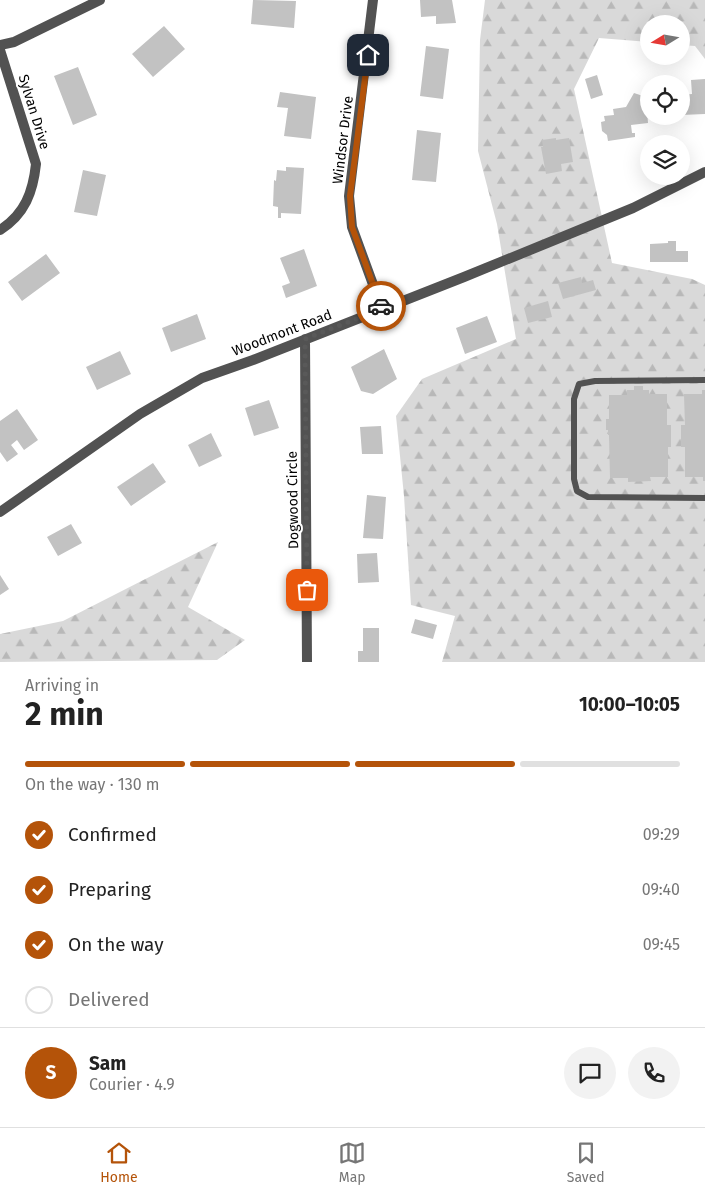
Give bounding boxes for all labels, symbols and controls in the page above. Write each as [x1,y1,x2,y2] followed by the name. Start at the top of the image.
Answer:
[640,15,690,65] north arrow
[640,15,690,185] map controls
[347,34,389,76] pin
[354,41,382,69] icon: home
[15,73,53,151] street label: Sylvan Drive
[640,75,690,125] button: locate
[329,95,357,185] street label: Windsor Drive
[640,135,690,185] button: layers
[356,281,406,331] courier
[367,292,395,320] icon: car
[230,306,334,360] street label: Woodmont Road
[284,451,302,549] street label: Dogwood Circle
[286,569,328,611] pin
[293,576,321,604] icon: bag
[25,676,99,695] text: Arriving in
[579,693,680,716] text: 10:00–10:05
[25,695,104,733] text: 2 min
[25,775,160,794] text: On the way · 130 m
[25,821,53,849] icon: check
[68,823,157,846] text: Confirmed
[643,825,680,844] text: 09:29
[25,876,53,904] icon: check
[68,878,151,901] text: Preparing
[642,880,680,899] text: 09:40
[25,931,53,959] icon: check
[68,933,164,956] text: On the way
[643,935,680,954] text: 09:45
[68,988,150,1011] text: Delivered
[564,1047,616,1099] button: chat
[628,1047,680,1099] button: phone
[89,1052,126,1075] text: Sam
[46,1061,56,1084] text: S
[89,1075,175,1094] text: Courier · 4.9
[100,1139,138,1186] tab: Home
[338,1139,366,1186] tab: Map
[567,1139,605,1186] tab: Saved

